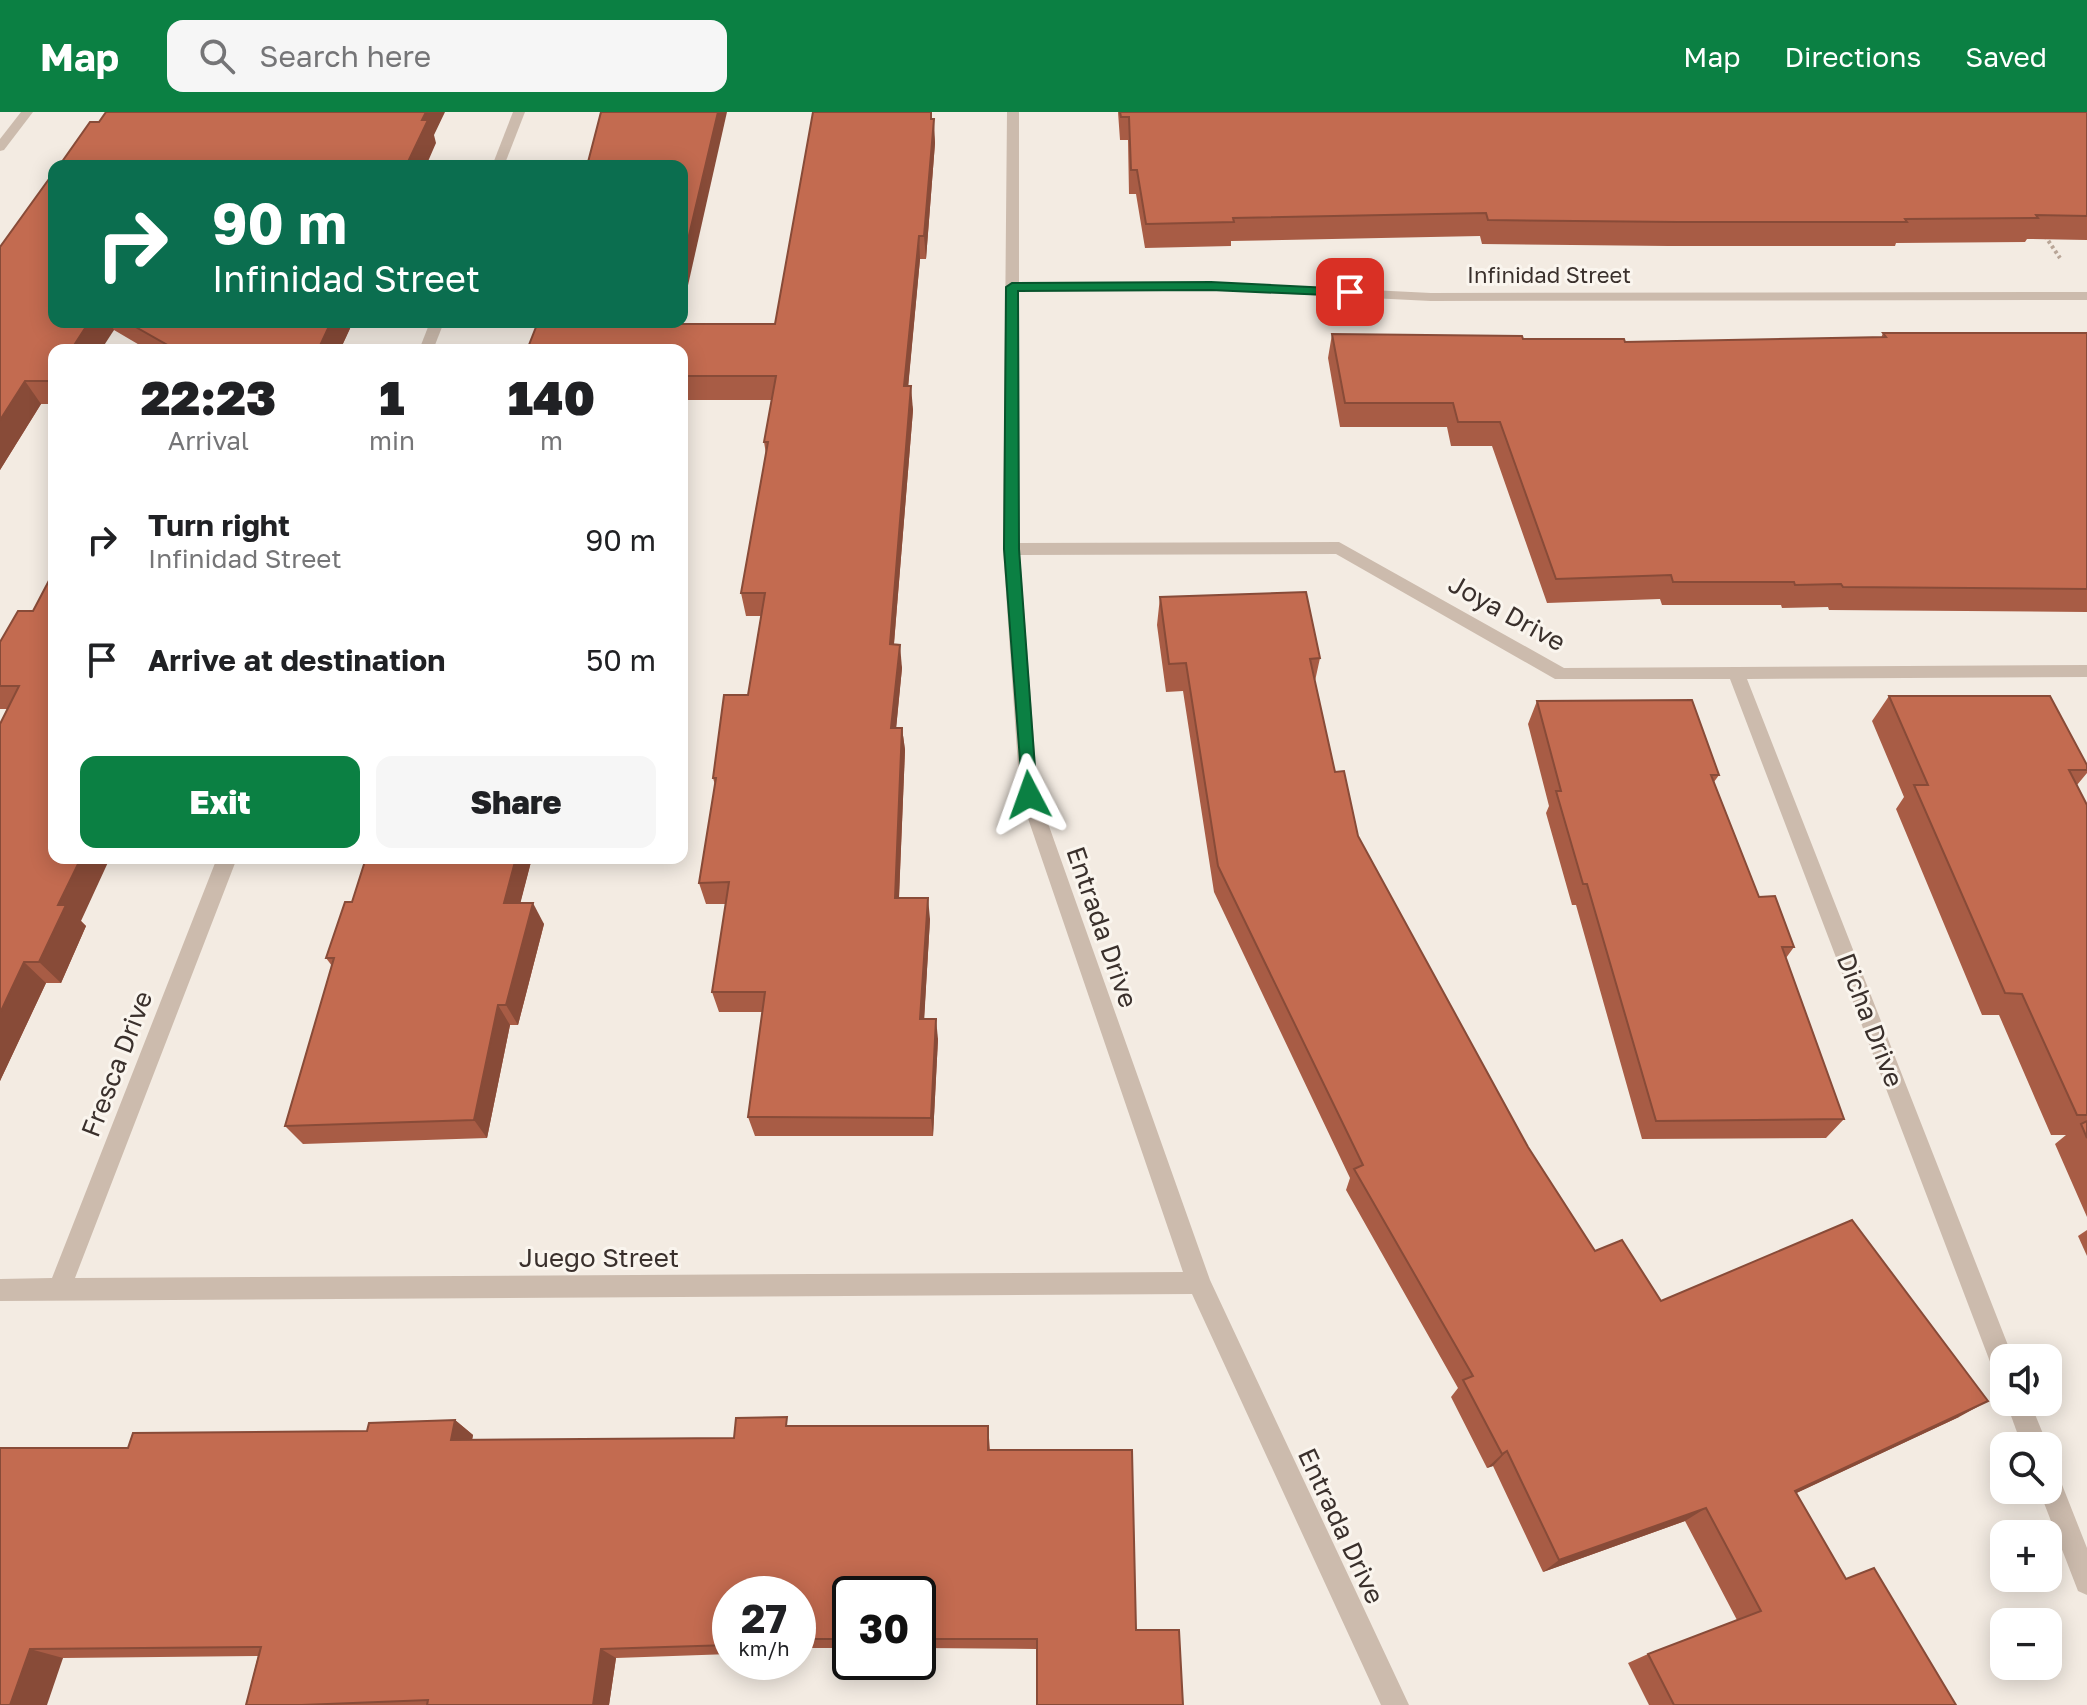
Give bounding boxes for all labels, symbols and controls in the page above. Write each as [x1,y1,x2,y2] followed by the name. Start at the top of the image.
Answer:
[167,20,727,92] search box
[40,34,119,79] text: Map
[195,34,239,78] icon: search
[259,38,431,74] text: Search here
[1683,40,1740,73] text: Map
[1784,40,1921,73] text: Directions
[1965,40,2047,73] text: Saved
[212,189,347,256] text: 90 m
[80,192,184,296] icon: right
[212,257,480,300] text: Infinidad Street
[1316,258,1384,326] pin
[1467,261,1631,288] street label: Infinidad Street
[1328,270,1372,314] icon: arrive
[141,368,276,426] text: 22:23
[379,368,405,426] text: 1
[508,368,595,426] text: 140
[168,425,249,456] text: Arrival
[369,425,415,456] text: min
[540,425,563,456] text: m
[148,507,290,543] text: Turn right
[80,518,124,562] icon: right
[585,522,656,558] text: 90 m
[148,543,342,574] text: Infinidad Street
[1443,568,1571,657] street label: Joya Drive
[80,638,124,682] icon: arrive
[148,642,445,678] text: Arrive at destination
[586,642,656,678] text: 50 m
[987,753,1071,837] position arrow
[80,756,360,848] button: Exit
[376,756,656,848] button: Share
[1060,842,1145,1011] street label: Entrada Drive
[1831,948,1910,1091] street label: Dicha Drive
[74,986,159,1141] street label: Fresca Drive
[519,1242,679,1273] street label: Juego Street
[1990,1344,2062,1680] map controls
[1990,1344,2062,1416] button: sound
[1990,1432,2062,1504] button: search
[1292,1443,1391,1609] street label: Entrada Drive
[1990,1520,2062,1592] button: +
[832,1576,936,1680] speed limit sign: 30
[741,1594,787,1642] text: 27
[1990,1608,2062,1680] button: −
[739,1636,789,1660] text: km/h

